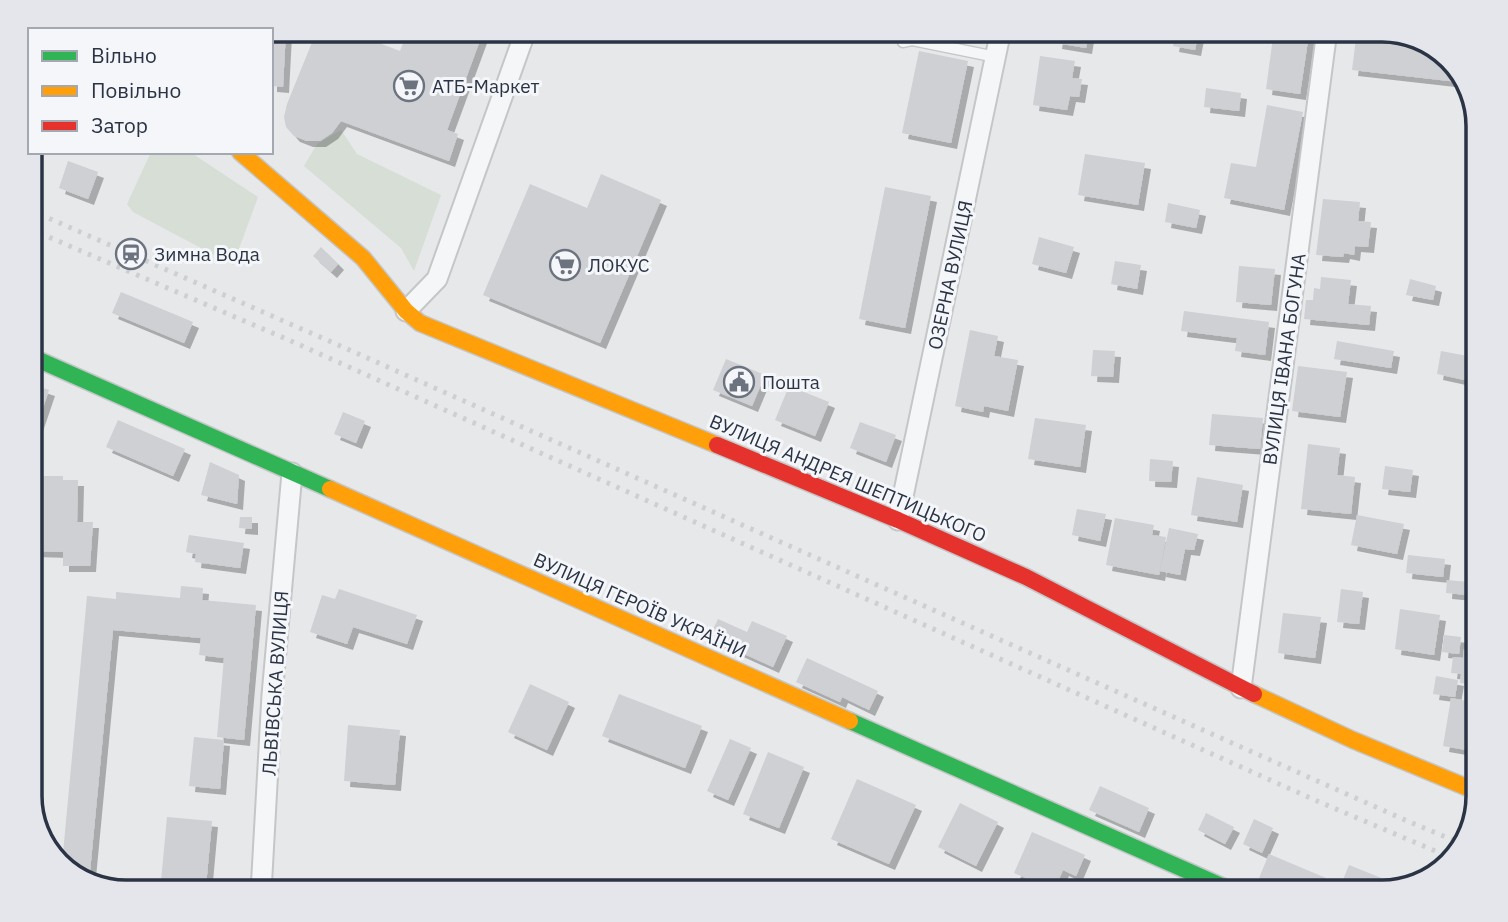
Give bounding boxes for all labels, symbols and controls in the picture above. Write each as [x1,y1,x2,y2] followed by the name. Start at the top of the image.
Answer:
[28,28,273,154] legend
[91,41,157,69] text: Вільно
[392,69,426,103] supermarket icon: АТБ-Маркет
[432,74,539,98] place label: АТБ-Маркет
[91,76,181,104] text: Повільно
[91,111,148,139] text: Затор
[922,198,978,352] street label: ОЗЕРНА ВУЛИЦЯ
[114,237,148,271] station icon: Зимна Вода
[154,242,260,266] place label: Зимна Вода
[548,248,582,282] supermarket icon: ЛОКУС
[1257,252,1311,466] street label: ВУЛИЦЯ ІВАНА БОГУНА
[588,253,650,277] place label: ЛОКУС
[722,365,756,399] public building icon: Пошта
[762,370,820,394] place label: Пошта
[706,409,990,547] street label: ВУЛИЦЯ АНДРЕЯ ШЕПТИЦЬКОГО
[530,547,750,663] street label: ВУЛИЦЯ ГЕРОЇВ УКРАЇНИ
[257,590,293,776] street label: ЛЬВІВСЬКА ВУЛИЦЯ

